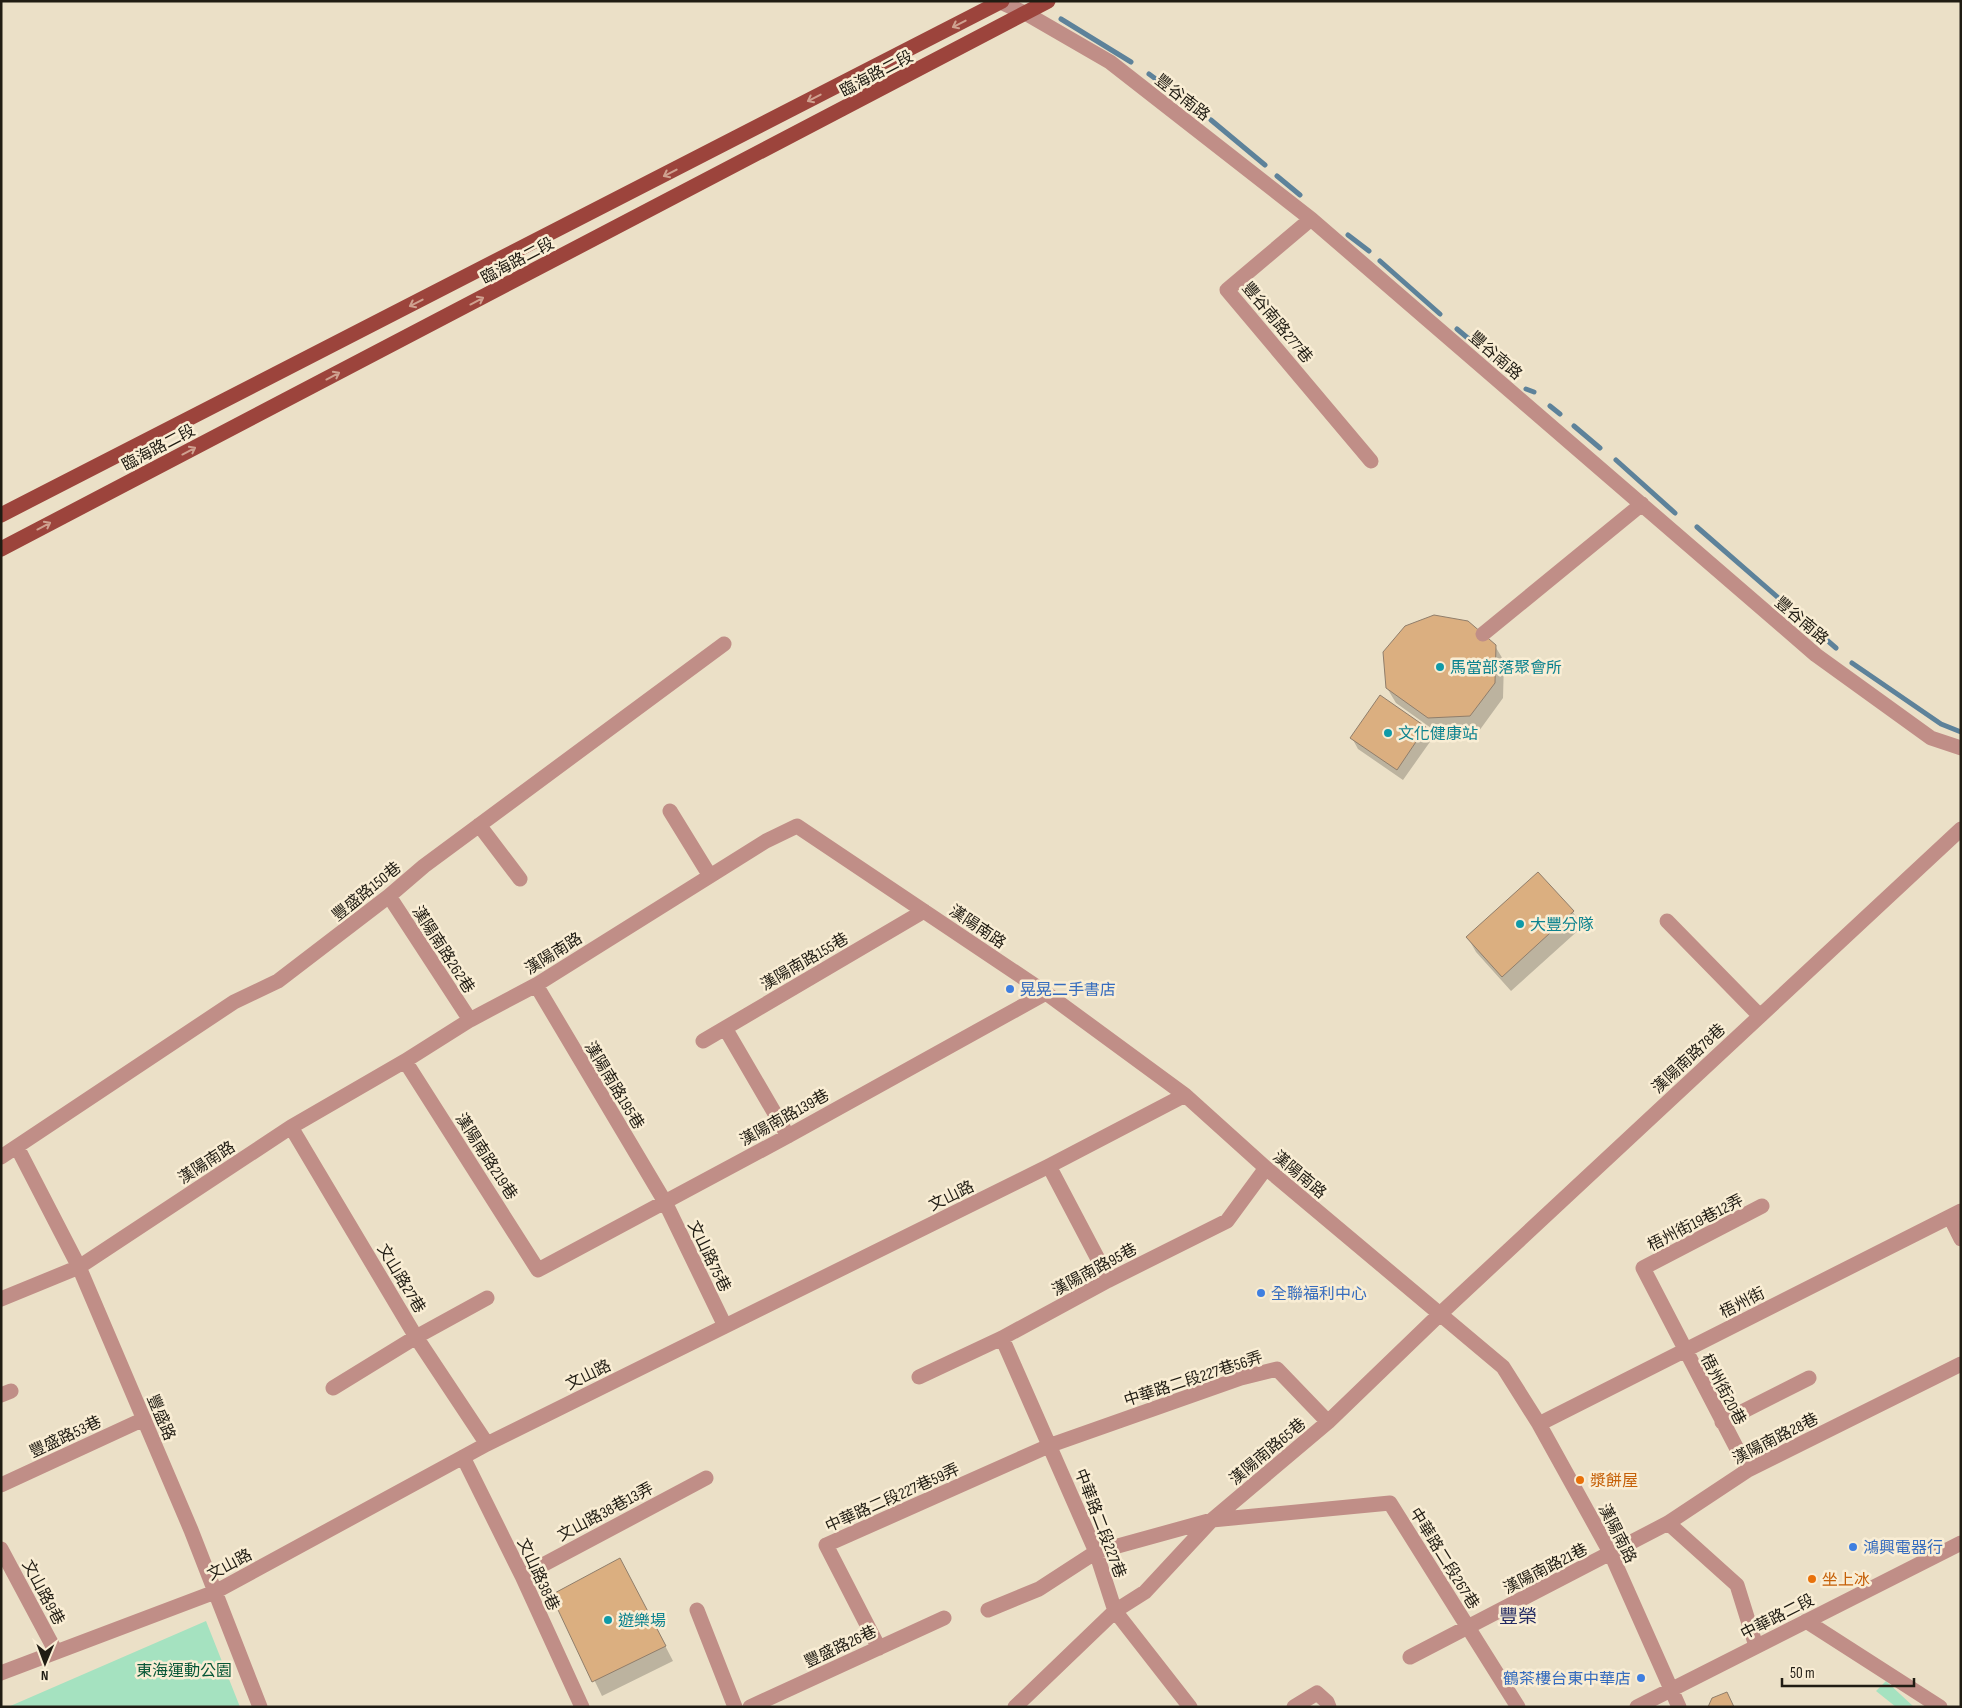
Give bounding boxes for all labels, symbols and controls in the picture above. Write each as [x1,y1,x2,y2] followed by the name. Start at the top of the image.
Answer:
[952,20,967,29] one-way arrow
[837,47,916,101] street label: 臨海路二段
[1151,71,1213,125] street label: 豐谷南路
[807,94,822,104] one-way arrow
[663,169,678,178] one-way arrow
[478,234,557,288] street label: 臨海路二段
[1238,279,1316,367] street label: 豐谷南路277巷
[469,296,484,306] one-way arrow
[409,299,424,308] one-way arrow
[1465,328,1525,384] street label: 豐谷南路
[325,371,340,381] one-way arrow
[119,421,198,475] street label: 臨海路二段
[181,446,196,456] one-way arrow
[37,521,52,531] one-way arrow
[1770,593,1832,649] street label: 豐谷南路
[1450,659,1562,678] place label: 馬當部落聚會所
[1434,661,1446,673] marker: 馬當部落聚會所
[1398,725,1478,744] place label: 文化健康站
[1382,727,1394,739] marker: 文化健康站
[329,859,405,926] street label: 豐盛路150巷
[945,901,1009,953] street label: 漢陽南路
[407,903,478,997] street label: 漢陽南路262巷
[1530,916,1594,935] place label: 大豐分隊
[1514,918,1526,930] marker: 大豐分隊
[522,929,586,979] street label: 漢陽南路
[757,929,852,995] street label: 漢陽南路155巷
[1020,981,1116,1000] place label: 晃晃二手書店
[1004,983,1016,995] marker: 晃晃二手書店
[1648,1020,1730,1098] street label: 漢陽南路78巷
[580,1038,647,1133] street label: 漢陽南路195巷
[737,1086,833,1151] street label: 漢陽南路139巷
[451,1110,521,1204] street label: 漢陽南路219巷
[175,1138,239,1189] street label: 漢陽南路
[1268,1147,1330,1203] street label: 漢陽南路
[926,1177,977,1215] street label: 文山路
[1645,1191,1747,1256] street label: 梧州街19巷12弄
[683,1218,734,1295] street label: 文山路75巷
[1049,1240,1140,1301] street label: 漢陽南路95巷
[373,1241,429,1317] street label: 文山路27巷
[1717,1284,1768,1323] street label: 梧州街
[1271,1285,1367,1304] place label: 全聯福利中心
[1255,1287,1267,1299] marker: 全聯福利中心
[1122,1348,1265,1411] street label: 中華路二段227巷56弄
[1696,1351,1749,1428] street label: 梧州街20巷
[563,1356,614,1394] street label: 文山路
[142,1392,179,1443] street label: 豐盛路
[1730,1410,1822,1469] street label: 漢陽南路28巷
[27,1412,105,1462] street label: 豐盛路53巷
[1226,1415,1310,1489] street label: 漢陽南路65巷
[822,1460,963,1537] street label: 中華路二段227巷59弄
[1070,1466,1129,1581] street label: 中華路二段227巷
[1590,1472,1638,1491] place label: 漿餅屋
[1574,1474,1586,1486] marker: 漿餅屋
[554,1479,657,1546] street label: 文山路38巷13弄
[1594,1501,1640,1567] street label: 漢陽南路
[1405,1505,1483,1613] street label: 中華路二段267巷
[513,1535,563,1614] street label: 文山路38巷
[1863,1539,1943,1558] place label: 鴻興電器行
[1500,1540,1591,1599] street label: 漢陽南路21巷
[1847,1541,1859,1553] marker: 鴻興電器行
[204,1546,255,1585] street label: 文山路
[18,1557,68,1629] street label: 文山路9巷
[1822,1571,1870,1590] place label: 坐上冰
[1806,1573,1818,1585] marker: 坐上冰
[1738,1591,1818,1644] street label: 中華路二段
[1499,1606,1537,1629] district label: 豐榮
[618,1612,666,1631] place label: 遊樂場
[602,1614,614,1626] marker: 遊樂場
[801,1622,880,1672] street label: 豐盛路26巷
[20,1638,70,1688] north arrow
[1782,1656,1914,1688] scale bar
[136,1662,232,1681] park label: 東海運動公園
[1790,1664,1815,1683] text: 50 m
[41,1667,49,1684] text: N
[1503,1670,1631,1689] place label: 鶴茶樓台東中華店
[1635,1672,1647,1684] marker: 鶴茶樓台東中華店

